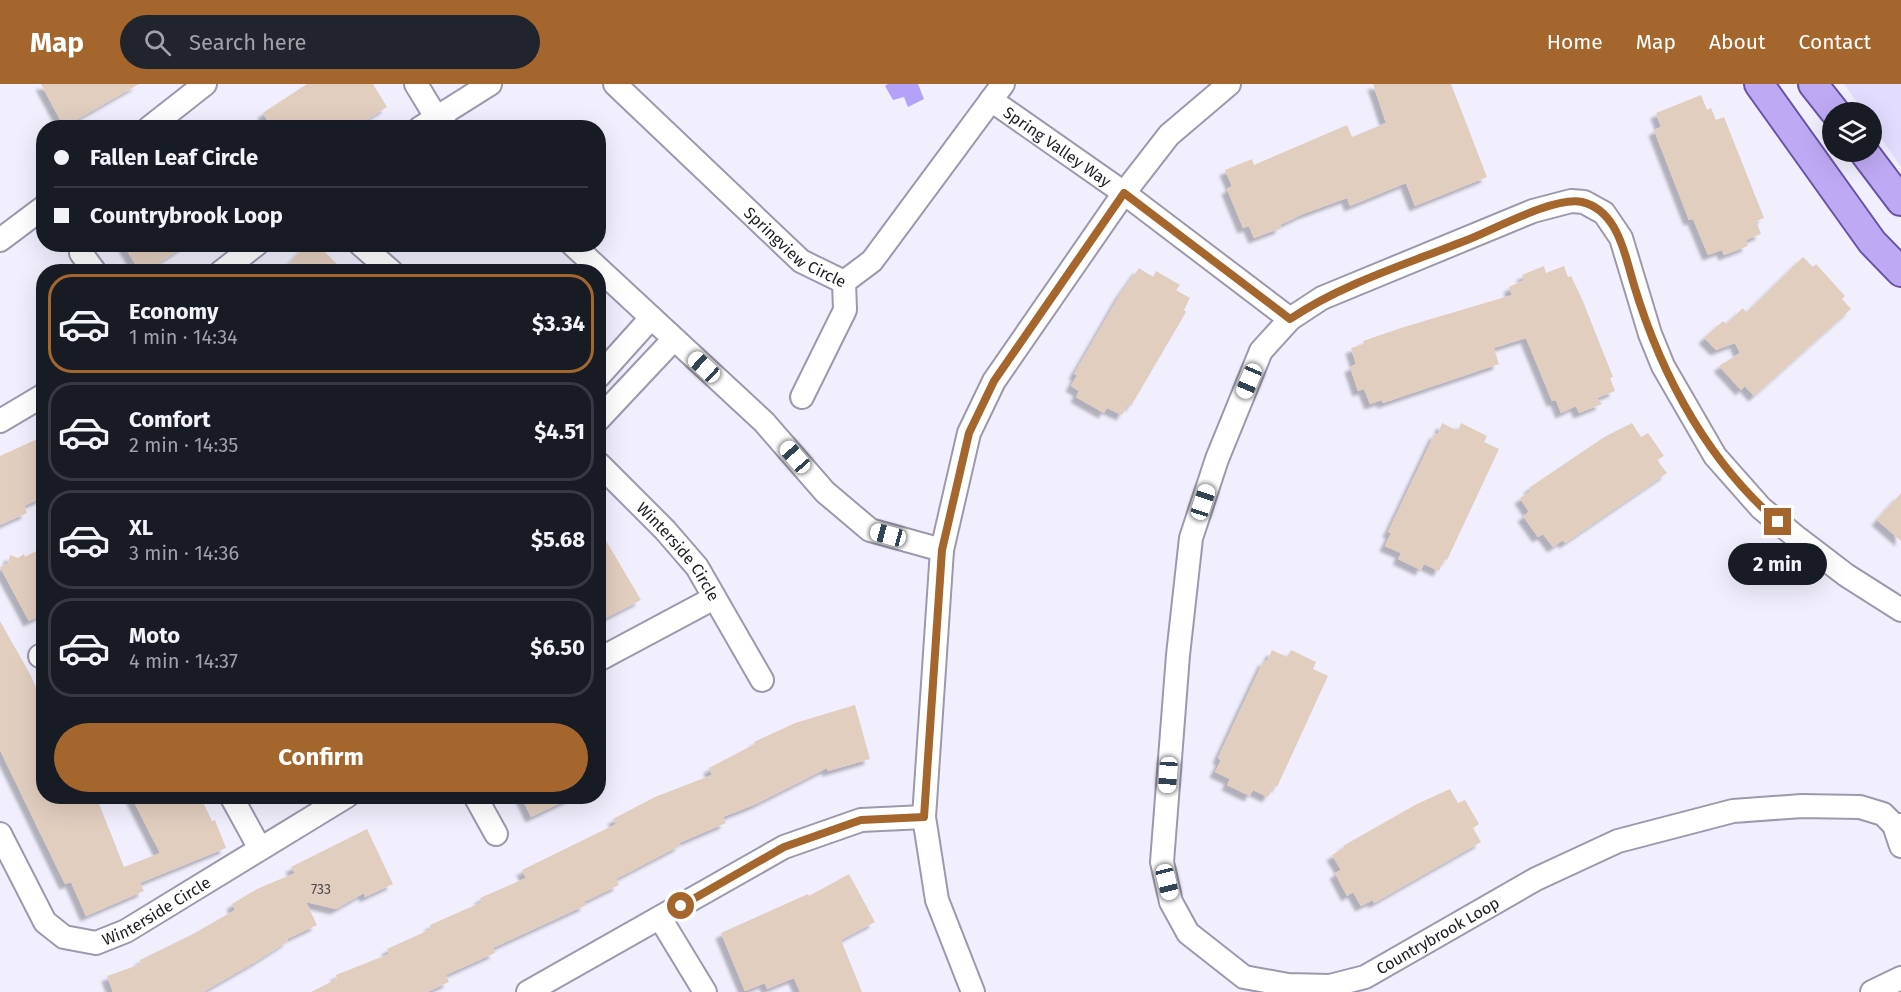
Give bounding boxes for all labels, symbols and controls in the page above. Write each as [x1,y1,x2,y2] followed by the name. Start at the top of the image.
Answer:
[120,15,540,69] search box
[30,26,84,59] text: Map
[141,26,174,59] icon: search
[189,29,307,56] text: Search here
[1547,29,1603,55] text: Home
[1636,29,1676,55] text: Map
[1709,29,1766,55] text: About
[1799,29,1871,55] text: Contact
[1822,102,1882,162] map controls
[1822,102,1882,162] button: layers
[1000,103,1115,191] street label: Spring Valley Way
[90,144,258,171] text: Fallen Leaf Circle
[90,202,283,229] text: Countrybrook Loop
[740,203,849,292] street label: Springview Circle
[57,297,111,351] icon: car
[129,298,218,325] text: Economy
[532,310,585,337] text: $3.34
[129,325,238,349] text: 1 min · 14:34
[685,348,723,386] car
[1234,361,1264,401] car
[57,405,111,459] icon: car
[129,406,210,433] text: Comfort
[534,418,585,445] text: $4.51
[129,433,238,457] text: 2 min · 14:35
[776,438,814,476] car
[1189,482,1217,522] car
[633,498,723,604] street label: Winterside Circle
[1764,508,1791,535] route end
[57,513,111,567] icon: car
[129,514,153,541] text: XL
[868,522,908,548] car
[531,526,585,553] text: $5.68
[129,541,239,565] text: 3 min · 14:36
[1728,543,1828,585] callout: 2 min
[1753,552,1802,576] text: 2 min
[57,621,111,675] icon: car
[129,622,180,649] text: Moto
[530,634,585,661] text: $6.50
[129,649,238,673] text: 4 min · 14:37
[54,723,588,792] button: Confirm
[1158,756,1178,794] car
[1154,862,1180,902] car
[99,873,214,950] street label: Winterside Circle
[311,881,331,898] house number: 733
[667,892,694,919] route start
[1373,893,1503,979] street label: Countrybrook Loop

